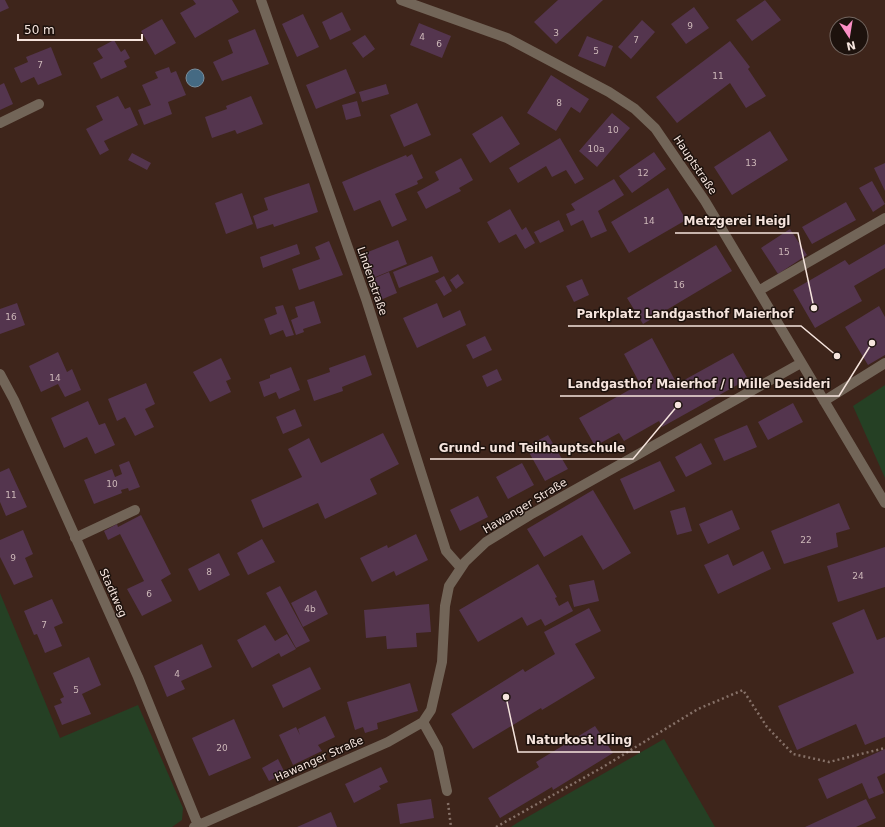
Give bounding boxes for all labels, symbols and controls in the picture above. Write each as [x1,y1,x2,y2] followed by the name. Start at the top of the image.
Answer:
[18,16,142,42] scale bar
[829,16,869,56] north arrow
[687,21,693,31] house number: 9
[24,23,55,37] text: 50 m
[553,28,559,38] house number: 3
[419,32,425,42] house number: 4
[633,35,639,45] house number: 7
[845,38,857,53] text: N
[436,39,442,49] house number: 6
[593,46,599,56] house number: 5
[37,60,43,70] house number: 7
[712,71,724,81] house number: 11
[556,98,562,108] house number: 8
[607,125,619,135] house number: 10
[671,133,720,197] street label: Hauptstraße
[588,144,604,154] house number: 10a
[745,158,757,168] house number: 13
[637,168,649,178] house number: 12
[675,209,798,233] callout: Metzgerei Heigl
[684,214,790,228] text: Metzgerei Heigl
[643,216,655,226] house number: 14
[354,245,390,317] street label: Lindenstraße
[778,247,790,257] house number: 15
[673,280,685,290] house number: 16
[568,302,801,326] callout: Parkplatz Landgasthof Maierhof
[576,307,794,321] text: Parkplatz Landgasthof Maierhof
[5,312,17,322] house number: 16
[560,372,839,396] callout: Landgasthof Maierhof / I Mille Desideri
[49,373,61,383] house number: 14
[568,377,830,391] text: Landgasthof Maierhof / I Mille Desideri
[430,435,633,459] callout: Grund- und Teilhauptschule
[439,441,625,455] text: Grund- und Teilhauptschule
[481,476,570,536] street label: Hawanger Straße
[106,479,118,489] house number: 10
[5,490,17,500] house number: 11
[800,535,812,545] house number: 22
[10,553,16,563] house number: 9
[96,567,130,619] street label: Stadtweg
[206,567,212,577] house number: 8
[852,571,864,581] house number: 24
[146,589,152,599] house number: 6
[304,604,316,614] house number: 4b
[41,620,47,630] house number: 7
[174,669,180,679] house number: 4
[73,685,79,695] house number: 5
[518,728,640,752] callout: Naturkost Kling
[273,733,366,784] street label: Hawanger Straße
[526,733,632,747] text: Naturkost Kling
[216,743,228,753] house number: 20

